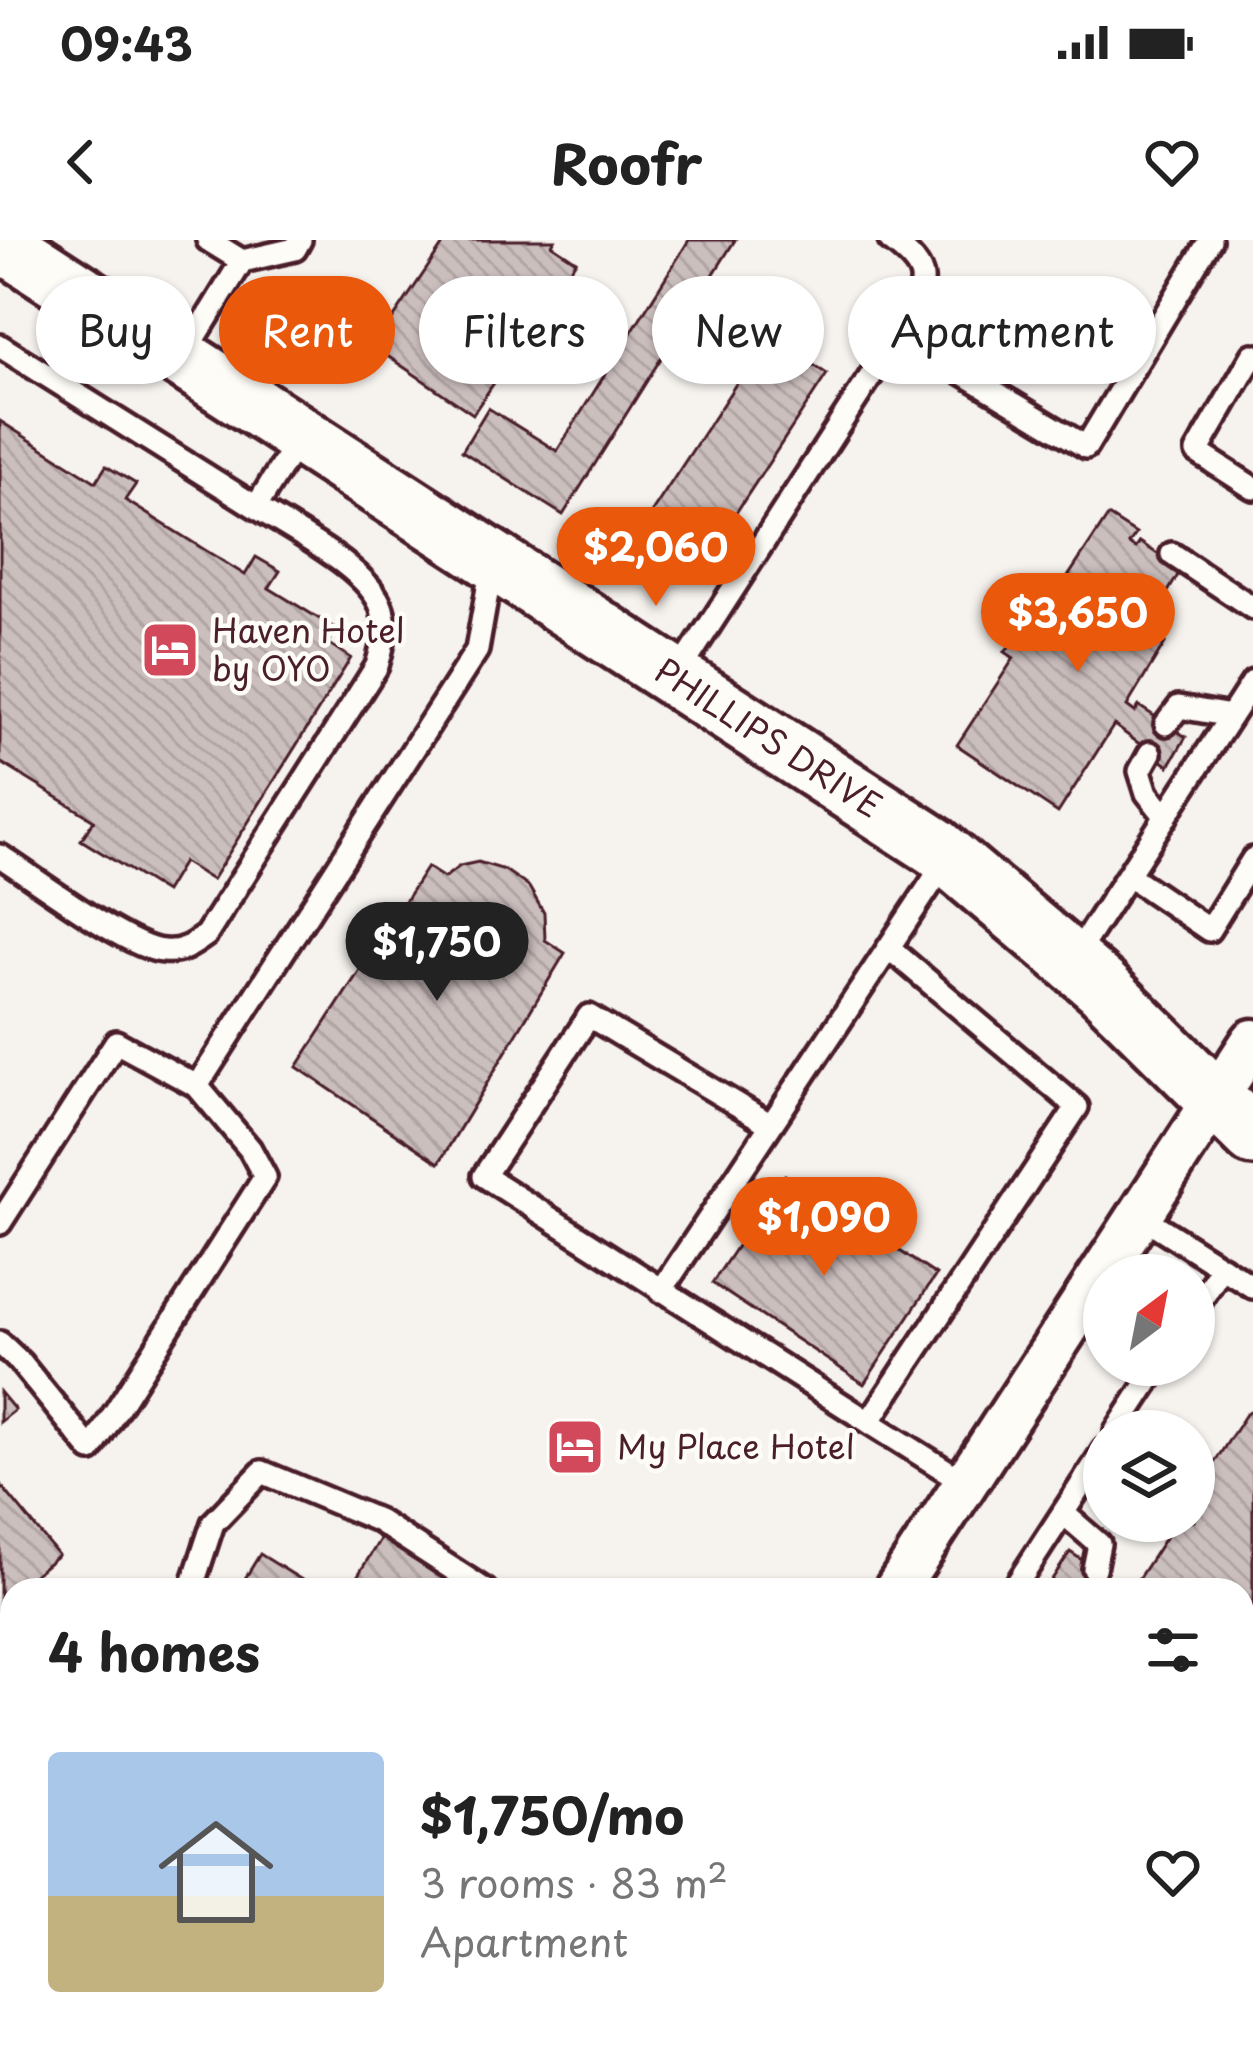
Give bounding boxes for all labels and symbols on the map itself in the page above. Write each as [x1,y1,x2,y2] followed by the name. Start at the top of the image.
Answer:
[558,507,754,609] pin: $2,060
[980,573,1176,675] pin: $3,650
[212,604,405,692] place label: Haven Hotel by OYO
[139,619,201,681] hotel icon: Haven Hotel by OYO
[646,644,893,829] street label: PHILLIPS DRIVE
[339,902,535,1004] pin: $1,750
[726,1177,922,1279] pin: $1,090
[1083,1254,1215,1386] north arrow
[544,1416,606,1478] hotel icon: My Place Hotel
[617,1420,855,1470] place label: My Place Hotel

